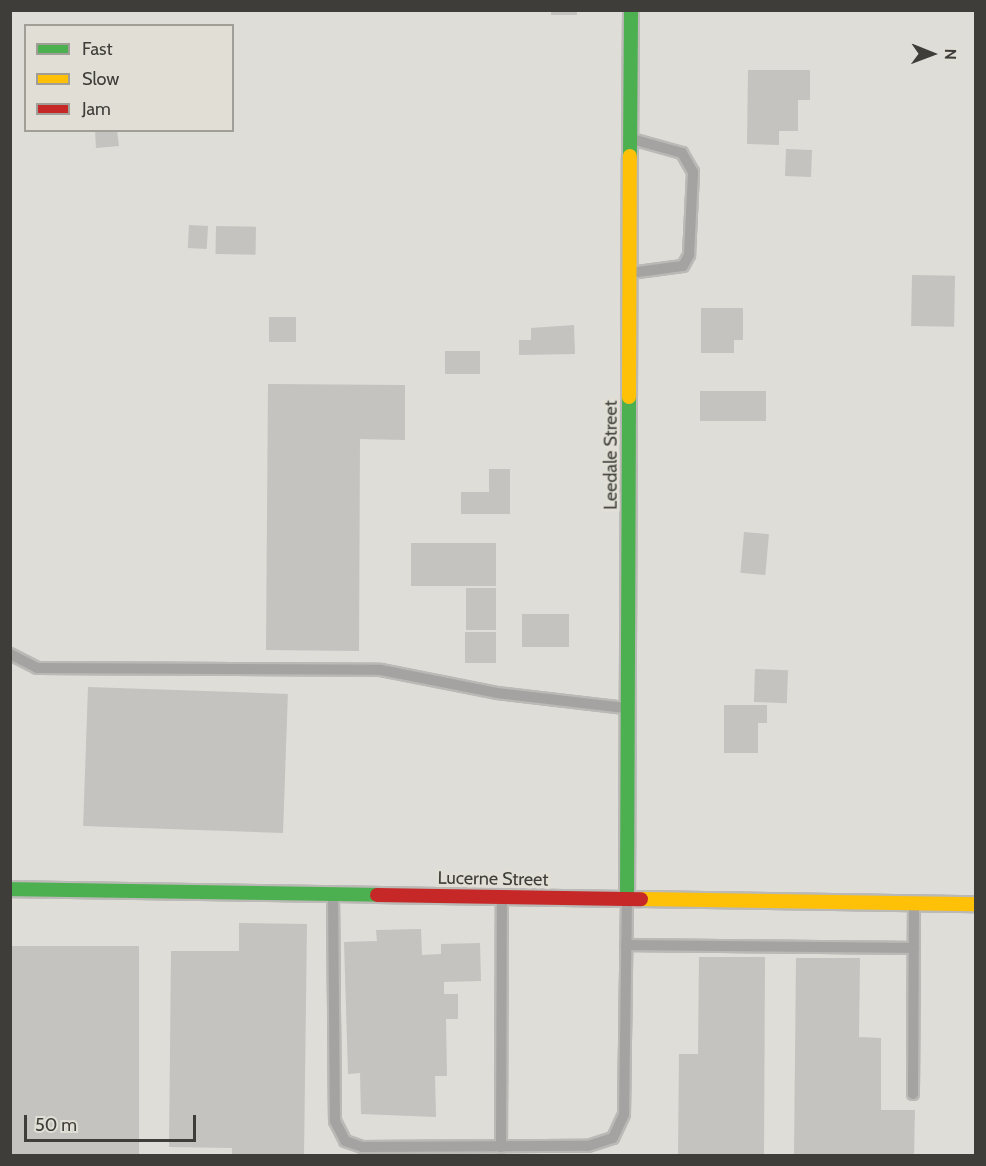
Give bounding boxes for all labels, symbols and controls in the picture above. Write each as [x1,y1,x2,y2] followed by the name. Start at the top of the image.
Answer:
[24,24,234,132] legend
[902,24,962,84] north arrow
[82,38,113,60] text: Fast
[941,49,960,60] text: N
[82,68,119,90] text: Slow
[82,98,111,120] text: Jam
[600,400,622,510] street label: Leedale Street
[437,867,549,891] street label: Lucerne Street
[27,1103,200,1141] scale bar
[35,1114,77,1136] text: 50 m

